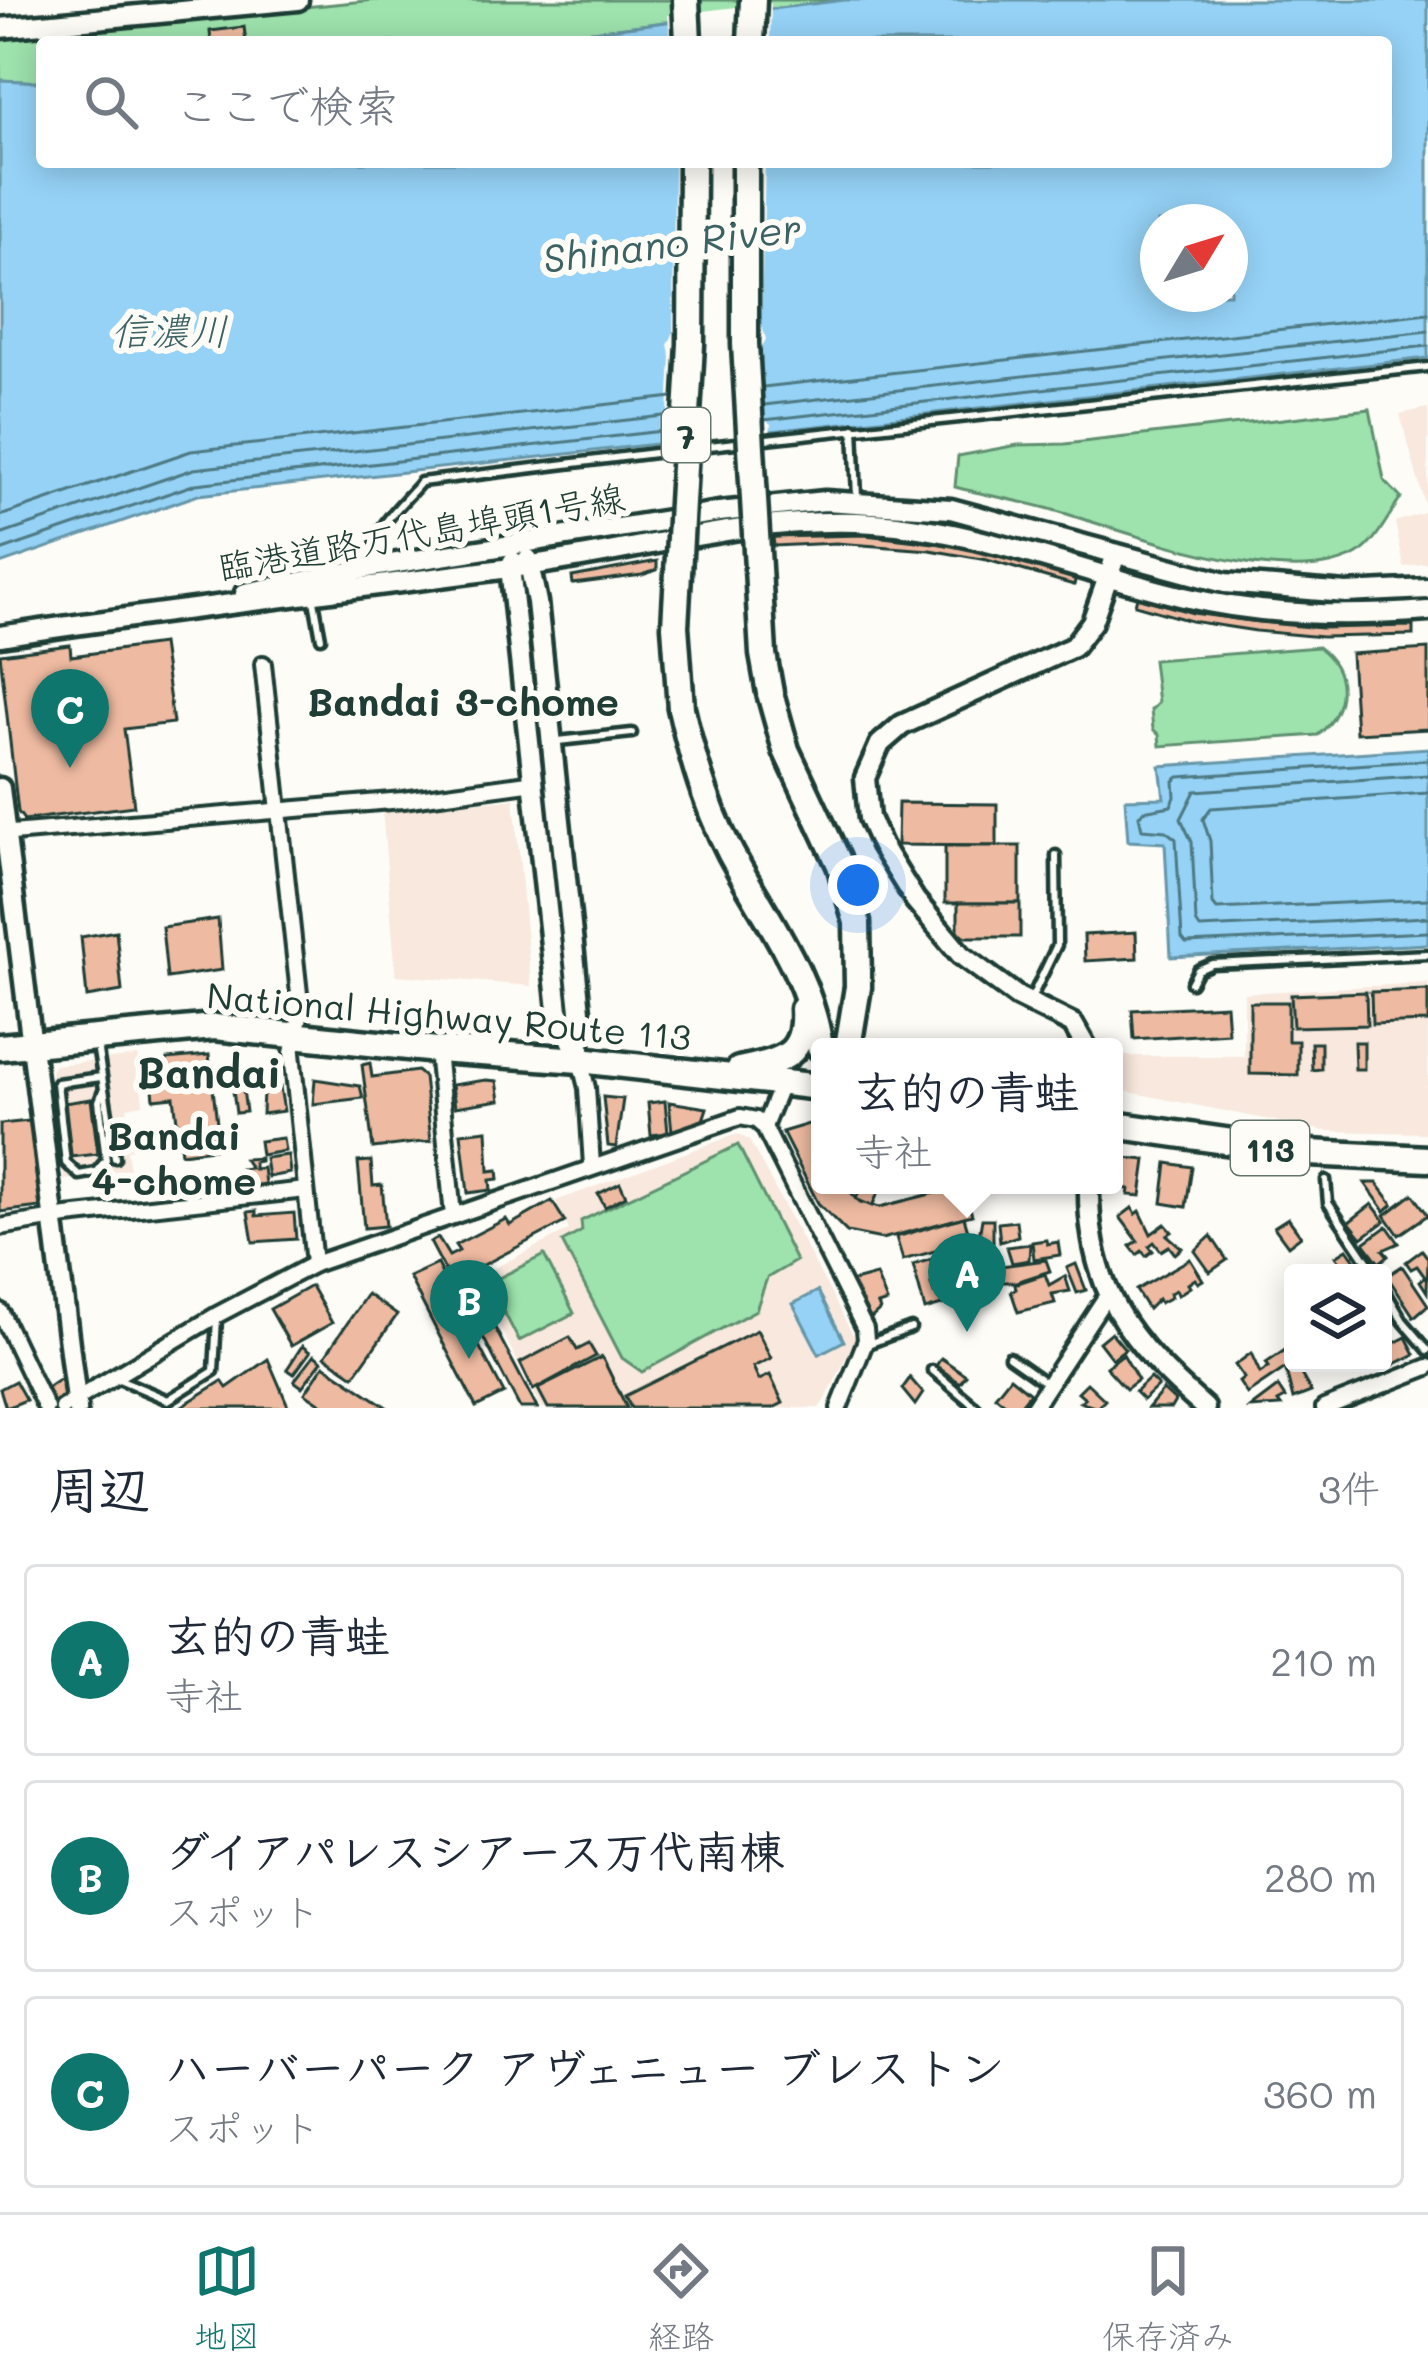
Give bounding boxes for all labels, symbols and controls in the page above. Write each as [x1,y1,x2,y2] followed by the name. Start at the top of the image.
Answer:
[36,36,1392,168] search box
[78,69,144,135] icon: search
[174,75,399,133] text: ここで検索
[540,201,804,283] water label: Shinano River
[1140,204,1248,312] north arrow
[111,304,229,355] water label: 信濃川
[662,408,710,462] road number: 7
[214,472,628,590] street label: 臨港道路万代島埠頭1号線
[31,669,109,768] pin: C
[307,675,619,726] district label: Bandai 3-chome
[828,855,888,915] your location
[205,970,693,1061] street label: National Highway Route 113
[811,1038,1123,1194] popup
[137,1044,281,1099] district label: Bandai
[854,1061,1080,1119] text: 玄的の青蛙
[91,1109,257,1205] district label: Bandai 4-chome
[1231,1121,1309,1175] road number: 113
[854,1125,933,1176] text: 寺社
[928,1233,1006,1332] pin: A
[430,1260,508,1359] pin: B
[1284,1264,1392,1372] map controls
[1284,1264,1392,1372] button: layers
[48,1454,150,1521] text: 周辺
[1318,1462,1380,1513] text: 3件
[165,1605,390,1663] text: 玄的の青蛙
[76,1635,104,1686] text: A
[1270,1635,1377,1686] text: 210 m
[165,1669,243,1720] text: 寺社
[165,1821,784,1879] text: ダイアパレスシアース万代南棟
[77,1851,103,1902] text: B
[1264,1851,1377,1902] text: 280 m
[165,1885,321,1936] text: スポット
[165,2037,1005,2095] text: ハーバーパーク アヴェニュー ブレストン
[76,2067,104,2118] text: C
[1263,2067,1377,2118] text: 360 m
[165,2101,321,2152] text: スポット
[194,2238,260,2358] tab: 地図
[648,2238,714,2358] tab: 経路
[1102,2238,1234,2358] tab: 保存済み

